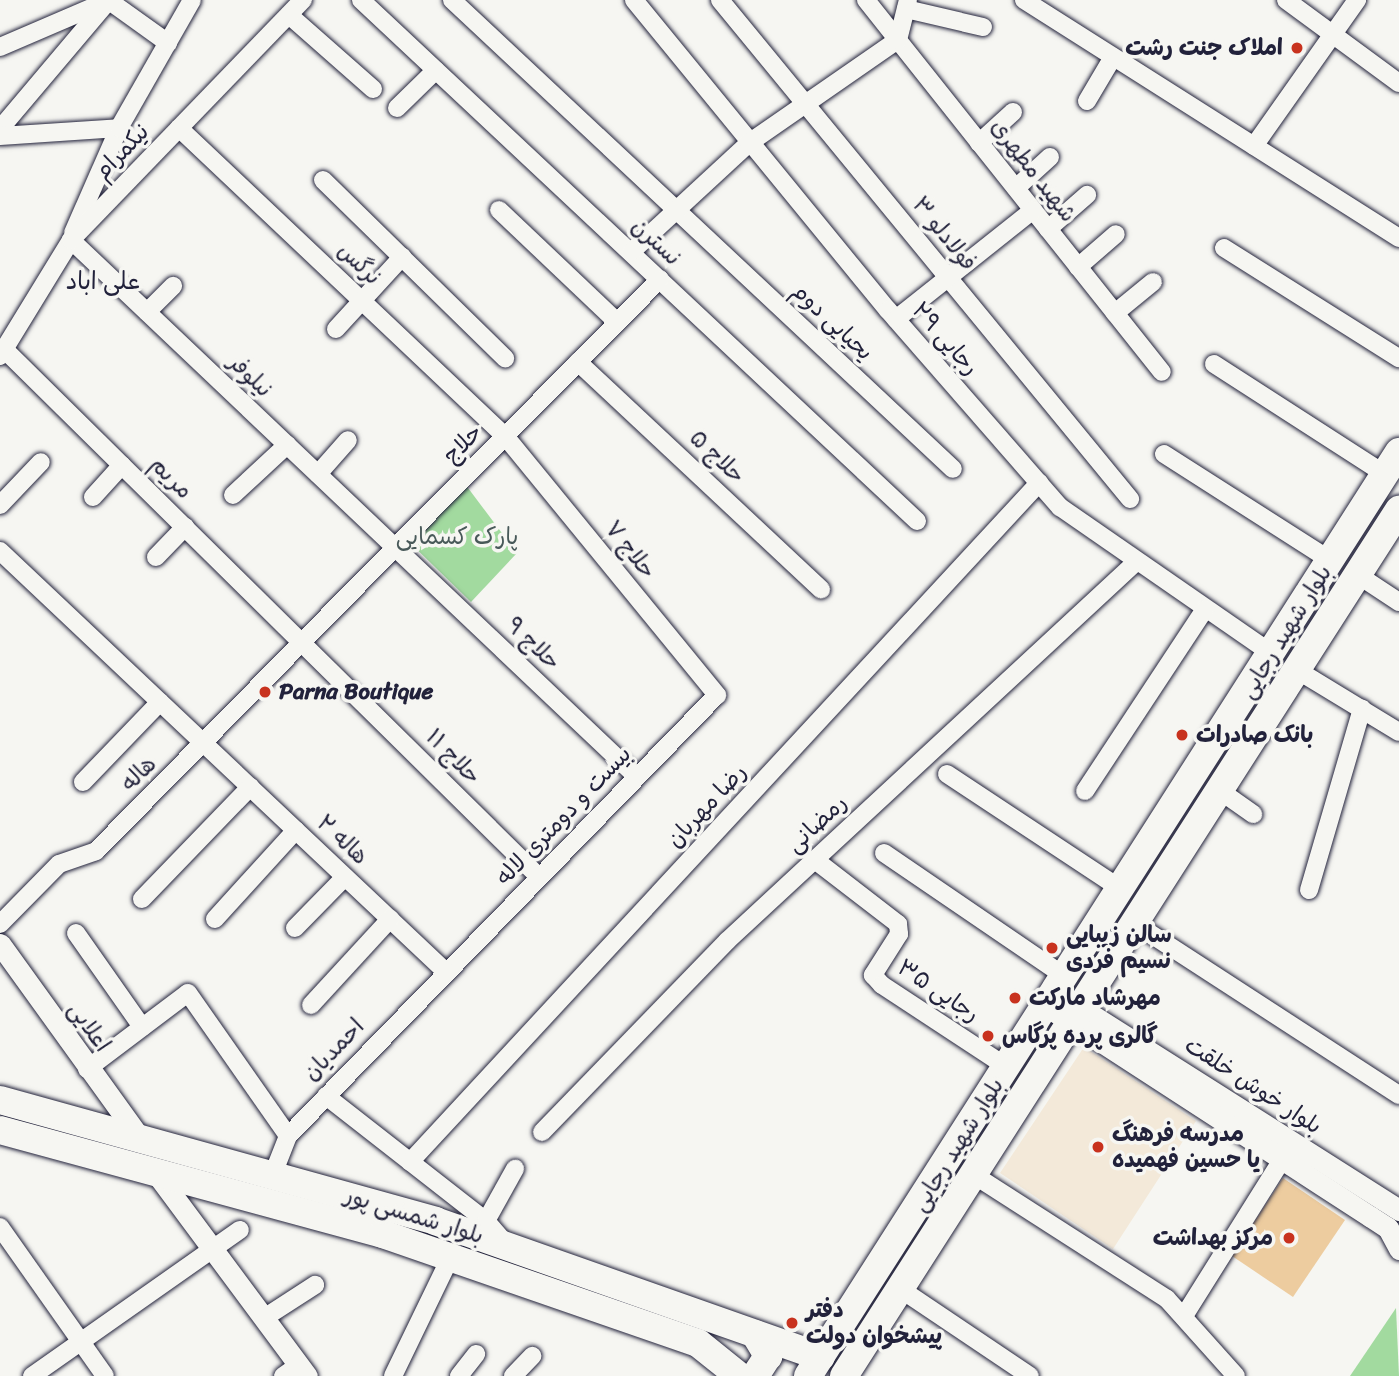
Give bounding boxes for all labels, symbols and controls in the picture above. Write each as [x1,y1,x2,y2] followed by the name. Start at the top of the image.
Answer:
[1125,34,1283,62] place label: املاک جنت رشت
[1289,40,1305,56] marker: املاک جنت رشت
[984,114,1082,228] street label: شهید مطهری
[89,118,155,186] street label: نیکمرام
[906,191,982,277] street label: فولادلو ۳
[626,212,686,272] street label: نسترن
[331,237,387,291] street label: نرگس
[66,268,140,296] district label: علی اباد
[786,277,878,367] street label: یحیایی دوم
[906,297,984,381] street label: رجایی ۲۹
[222,349,278,403] street label: نیلوفر
[438,419,488,469] street label: حلاج
[683,424,751,490] street label: حلاج ۵
[144,451,198,505] street label: مریم
[598,516,662,584] street label: حلاج ۷
[396,523,518,551] park label: پارک کسمایی
[1234,560,1338,704] street label: بلوار شهید رجایی
[500,612,566,676] street label: حلاج ۹
[279,678,434,706] place label: Parna Boutique
[257,684,273,700] marker: Parna Boutique
[1196,721,1313,749] place label: بانک صادرات
[420,724,486,790] street label: حلاج ۱۱
[1174,727,1190,743] marker: بانک صادرات
[490,741,638,891] street label: بیست و دومتری لاله
[116,751,162,797] street label: هاله
[661,759,753,853] street label: رضا مهربان
[781,789,853,859] street label: رمضانی
[311,809,373,871] street label: هاله ۲
[1066,921,1172,975] place label: سالن زیبایی نسیم فردی
[1044,940,1060,956] marker: سالن زیبایی نسیم فردی
[892,954,984,1028] street label: رجایی ۳۵
[1029,984,1161,1012] place label: مهرشاد مارکت
[1007,990,1023,1006] marker: مهرشاد مارکت
[62,997,116,1057] street label: اعلایی
[298,1013,370,1087] street label: احمدیان
[1002,1022,1158,1050] place label: گالری پرده پرگاس
[980,1028,996,1044] marker: گالری پرده پرگاس
[1179,1031,1327,1141] street label: بلوار خوش خلقت
[906,1073,1010,1217] street label: بلوار شهید رجایی
[1112,1120,1260,1174] place label: مدرسه فرهنگ یا حسین فهمیده
[1090,1139,1106,1155] marker: مدرسه فرهنگ یا حسین فهمیده
[341,1182,487,1250] street label: بلوار شمسی پور
[1153,1224,1273,1252] place label: مرکز بهداشت
[1279,1228,1299,1248] marker: مرکز بهداشت
[806,1296,942,1350] place label: دفتر پیشخوان دولت
[784,1315,800,1331] marker: دفتر پیشخوان دولت

